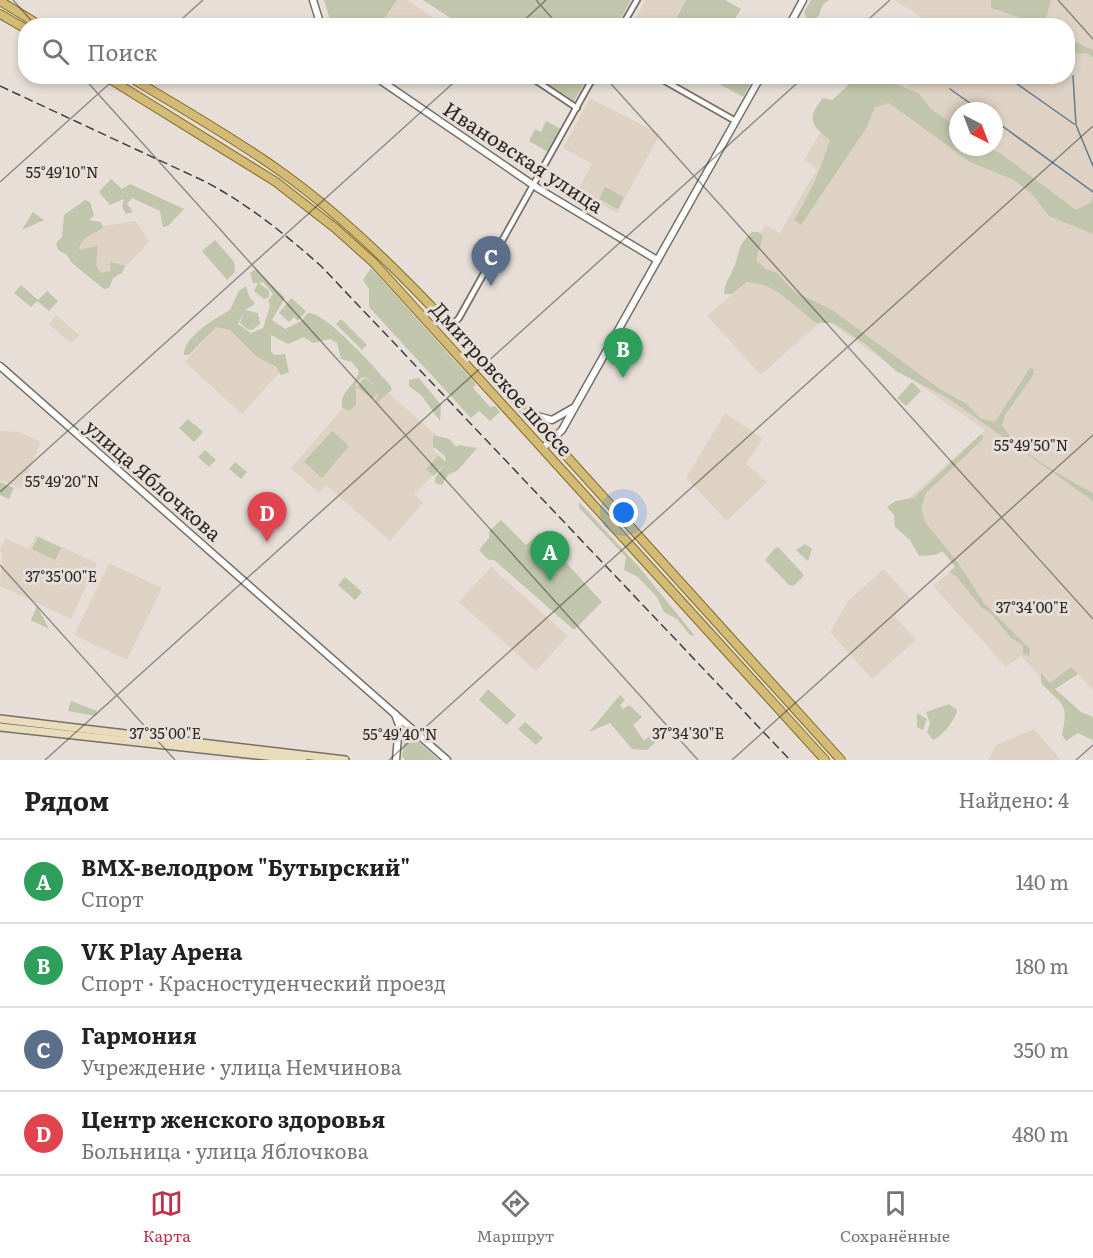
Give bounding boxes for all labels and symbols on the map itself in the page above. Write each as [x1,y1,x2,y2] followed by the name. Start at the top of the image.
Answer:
[438,93,610,219] street label: Ивановская улица
[949,102,1003,156] north arrow
[26,160,98,183] text: 55°49'10"N
[472,236,510,286] pin: C
[425,294,581,462] street label: Дмитровское шоссе
[604,328,642,378] pin: B
[79,411,229,547] street label: улица Яблочкова
[994,433,1068,456] text: 55°49'50"N
[25,469,99,492] text: 55°49'20"N
[248,492,286,542] pin: D
[609,498,638,527] your location
[530,532,570,581] pin: A
[25,564,97,587] text: 37°35'00"E
[996,595,1068,618] text: 37°34'00"E
[129,721,201,744] text: 37°35'00"E
[652,721,724,744] text: 37°34'30"E
[362,722,438,745] text: 55°49'40"N

